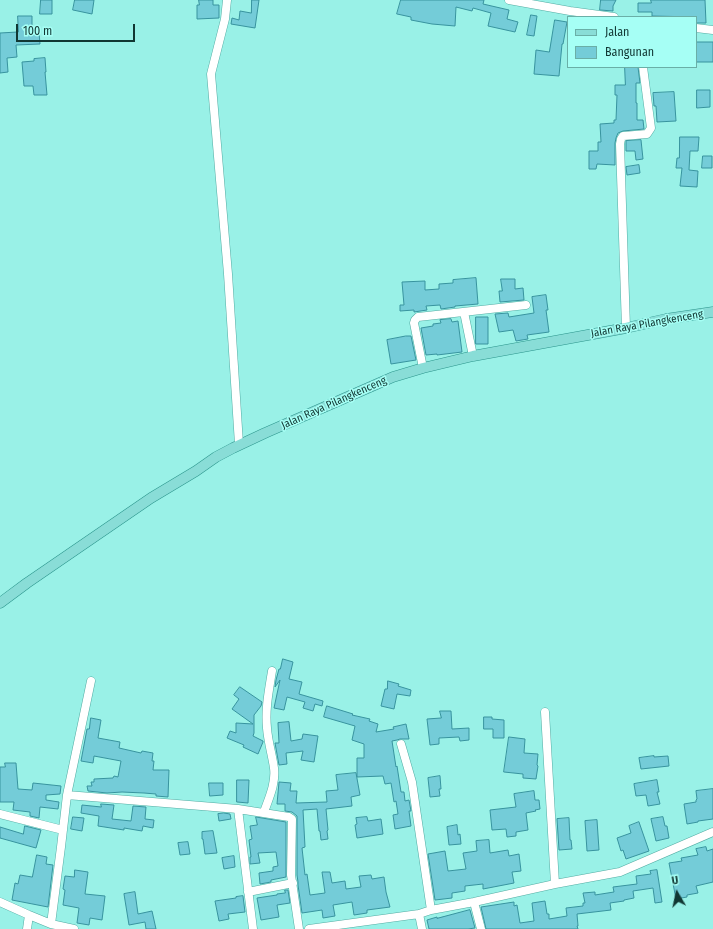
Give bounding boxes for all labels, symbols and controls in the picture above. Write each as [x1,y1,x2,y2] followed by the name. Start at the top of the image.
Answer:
[18,16,137,42] scale bar
[567,16,697,68] legend
[23,24,52,38] text: 100 m
[605,25,629,39] text: Jalan
[605,45,654,59] text: Bangunan
[590,308,704,340] street label: Jalan Raya Pilangkenceng
[279,374,389,432] street label: Jalan Raya Pilangkenceng
[657,873,697,913] north arrow
[671,874,679,888] text: U

